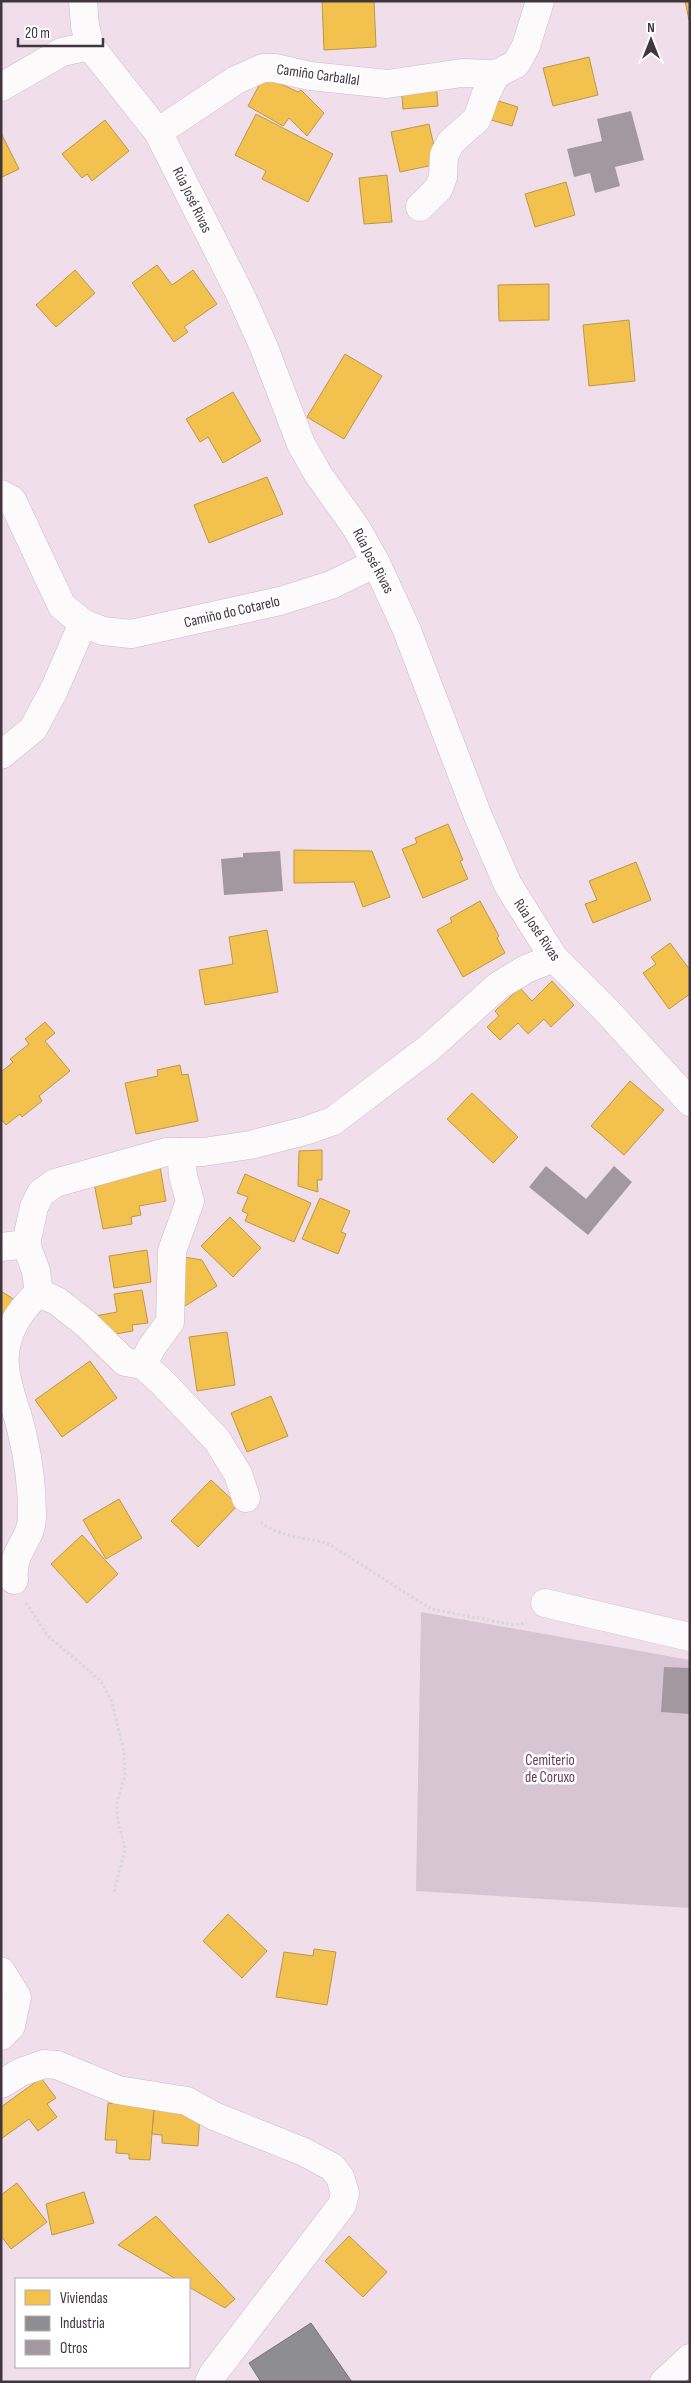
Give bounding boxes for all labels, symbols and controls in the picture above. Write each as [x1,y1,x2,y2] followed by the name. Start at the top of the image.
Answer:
[18,15,102,47] scale bar
[626,15,676,65] north arrow
[647,19,655,36] text: N
[25,24,50,43] text: 20 m
[275,60,361,90] street label: Camiño Carballal
[168,164,216,236] street label: Rúa José Rivas
[348,525,398,597] street label: Rúa José Rivas
[182,592,282,632] street label: Camiño do Cotarelo
[509,895,565,965] street label: Rúa José Rivas
[525,1751,575,1787] park label: Cemiterio de Coruxo
[15,2278,190,2368] legend
[60,2289,108,2308] text: Viviendas
[60,2314,105,2333] text: Industria
[60,2339,88,2358] text: Otros

